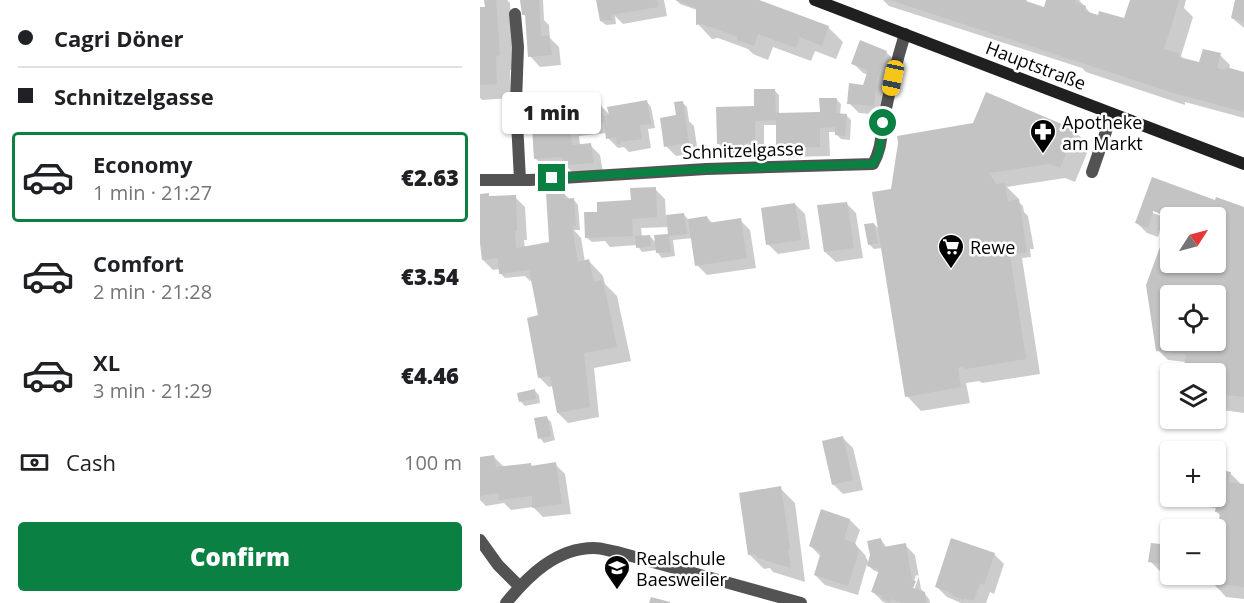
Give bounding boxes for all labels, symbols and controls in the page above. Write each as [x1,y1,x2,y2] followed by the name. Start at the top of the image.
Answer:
[54,23,184,53] text: Cagri Döner
[982,35,1090,95] street label: Hauptstraße
[880,59,906,97] car
[54,81,214,111] text: Schnitzelgasse
[502,91,602,133] callout: 1 min
[523,99,580,126] text: 1 min
[869,109,896,136] route start
[1062,110,1143,155] place label: Apotheke am Markt
[1028,117,1058,155] pharmacy icon: Apotheke am Markt
[682,136,804,164] street label: Schnitzelgasse
[93,149,192,179] text: Economy
[21,150,75,204] icon: car
[401,162,459,192] text: €2.63
[538,164,565,191] route end
[93,179,212,206] text: 1 min · 21:27
[1160,207,1226,273] north arrow
[1160,207,1226,585] map controls
[936,232,966,270] supermarket icon: Rewe
[970,235,1015,259] place label: Rewe
[93,248,184,278] text: Comfort
[21,249,75,303] icon: car
[401,261,459,291] text: €3.54
[93,278,212,305] text: 2 min · 21:28
[1160,285,1226,351] button: locate
[93,347,120,377] text: XL
[21,348,75,402] icon: car
[401,360,459,390] text: €4.46
[1160,363,1226,429] button: layers
[93,377,212,404] text: 3 min · 21:29
[1160,441,1226,507] button: +
[18,446,51,479] icon: cash
[66,447,116,477] text: Cash
[404,449,462,476] text: 100 m
[1160,519,1226,585] button: −
[18,522,462,591] button: Confirm
[636,546,728,591] place label: Realschule Baesweiler
[602,553,632,591] school or university icon: Realschule Baesweiler

